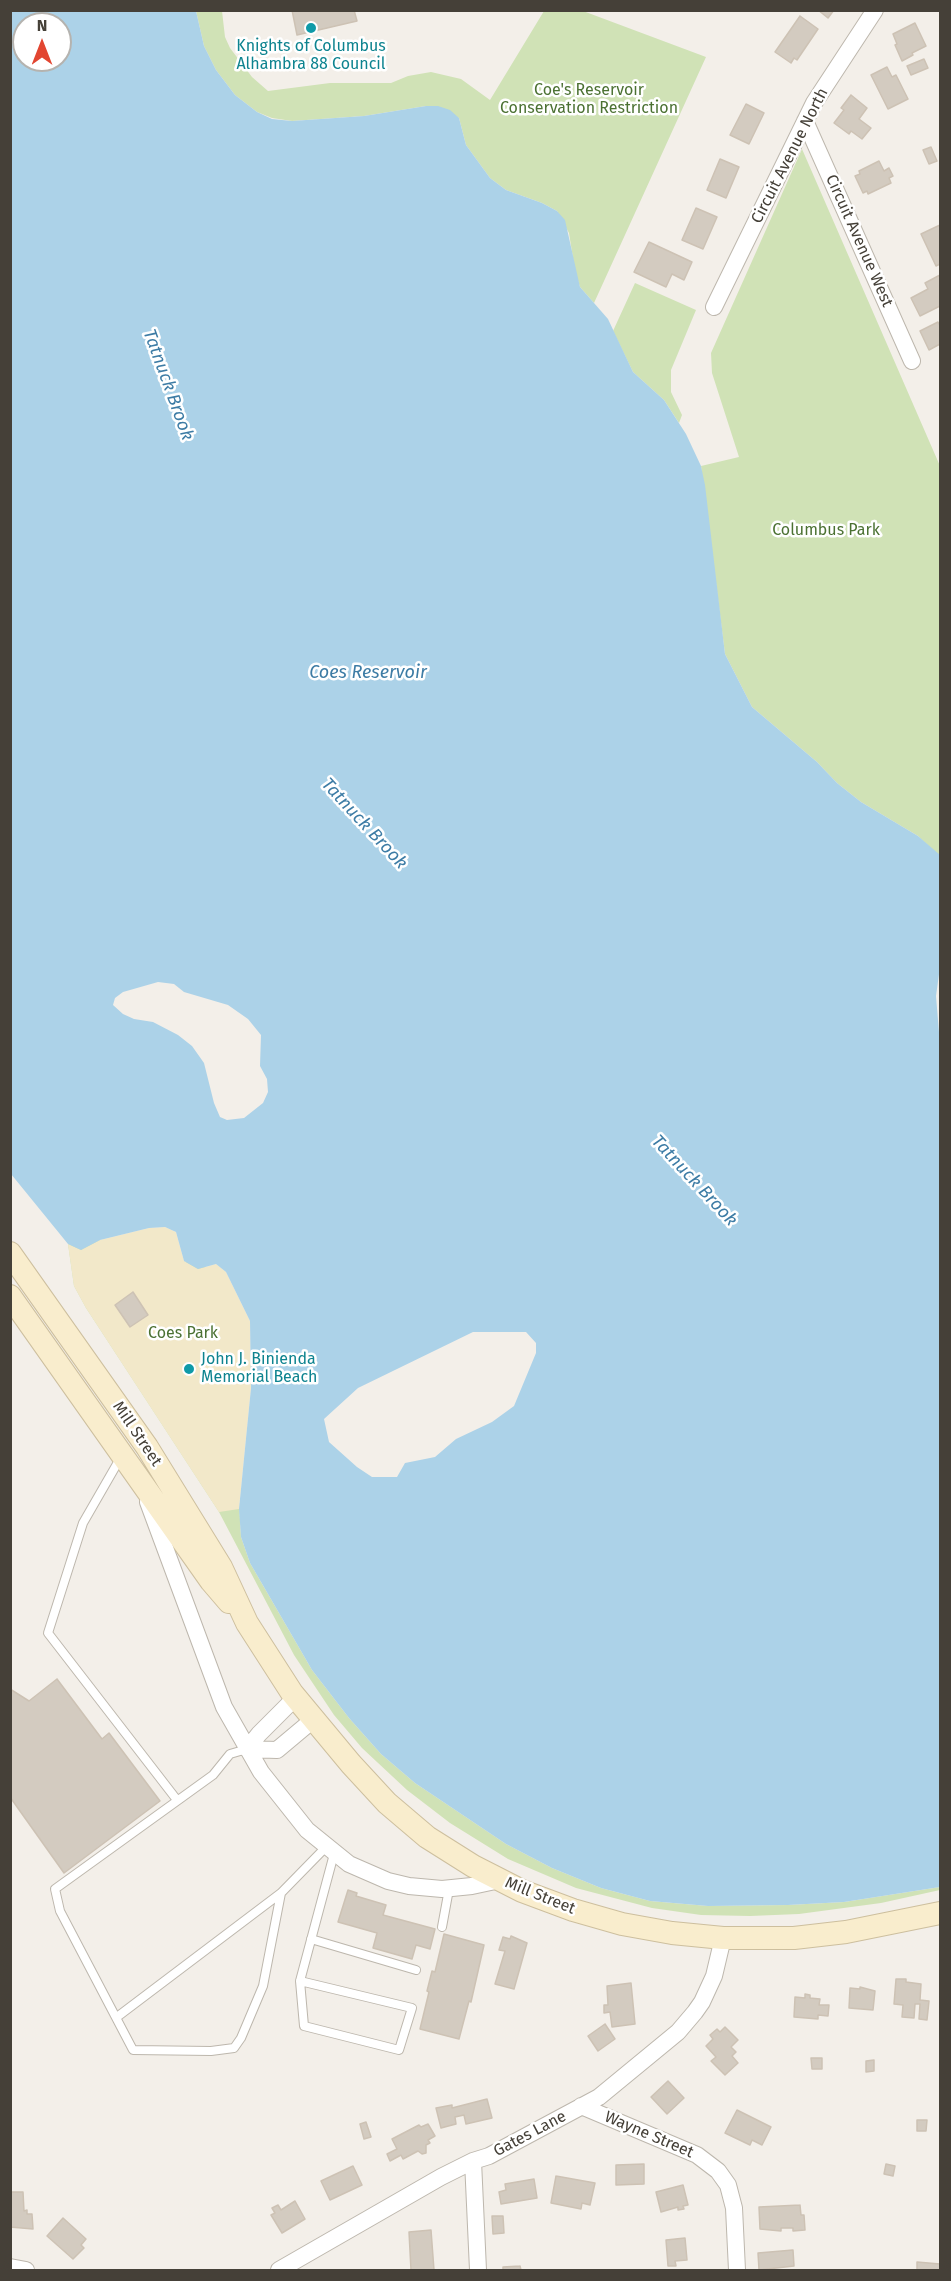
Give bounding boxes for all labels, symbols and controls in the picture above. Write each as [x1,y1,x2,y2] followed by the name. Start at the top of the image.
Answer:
[12,12,72,72] north arrow
[37,16,47,35] text: N
[304,21,318,35] marker: Knights of Columbus Alhambra 88 Council
[236,37,386,75] place label: Knights of Columbus Alhambra 88 Council
[500,81,678,119] park label: Coe's Reservoir Conservation Restriction
[748,85,832,227] street label: Circuit Avenue North
[821,172,897,310] street label: Circuit Avenue West
[138,327,198,443] water label: Tatnuck Brook
[772,521,880,541] park label: Columbus Park
[309,662,427,684] water label: Coes Reservoir
[316,774,412,874] water label: Tatnuck Brook
[646,1131,742,1231] water label: Tatnuck Brook
[148,1324,218,1344] park label: Coes Park
[201,1350,317,1388] place label: John J. Binienda Memorial Beach
[182,1362,196,1376] marker: John J. Binienda Memorial Beach
[108,1398,166,1470] street label: Mill Street
[502,1873,578,1919] street label: Mill Street
[490,2107,570,2161] street label: Gates Lane
[602,2108,696,2162] street label: Wayne Street

